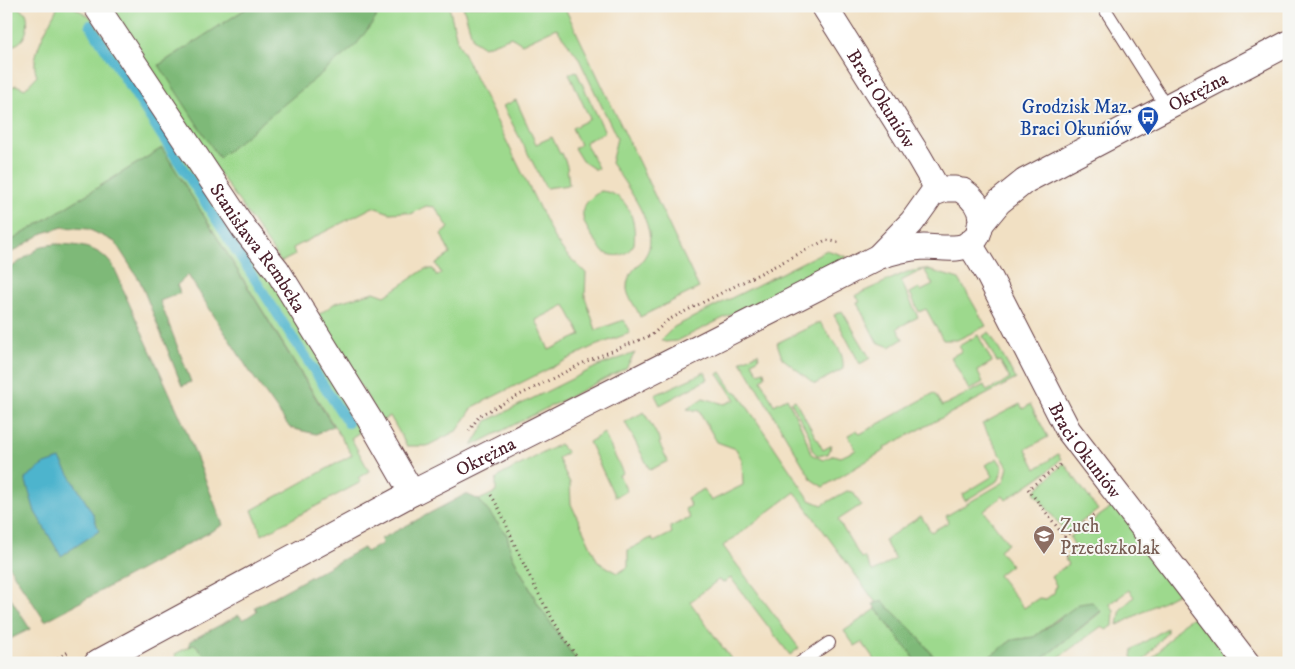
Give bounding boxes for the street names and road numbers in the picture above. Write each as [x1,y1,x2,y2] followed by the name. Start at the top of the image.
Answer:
[841,45,920,153] street label: Braci Okuniów
[1165,67,1232,117] street label: Okrężna
[204,179,310,317] street label: Stanisława Rembeka
[1043,399,1126,503] street label: Braci Okuniów
[452,433,520,482] street label: Okrężna

